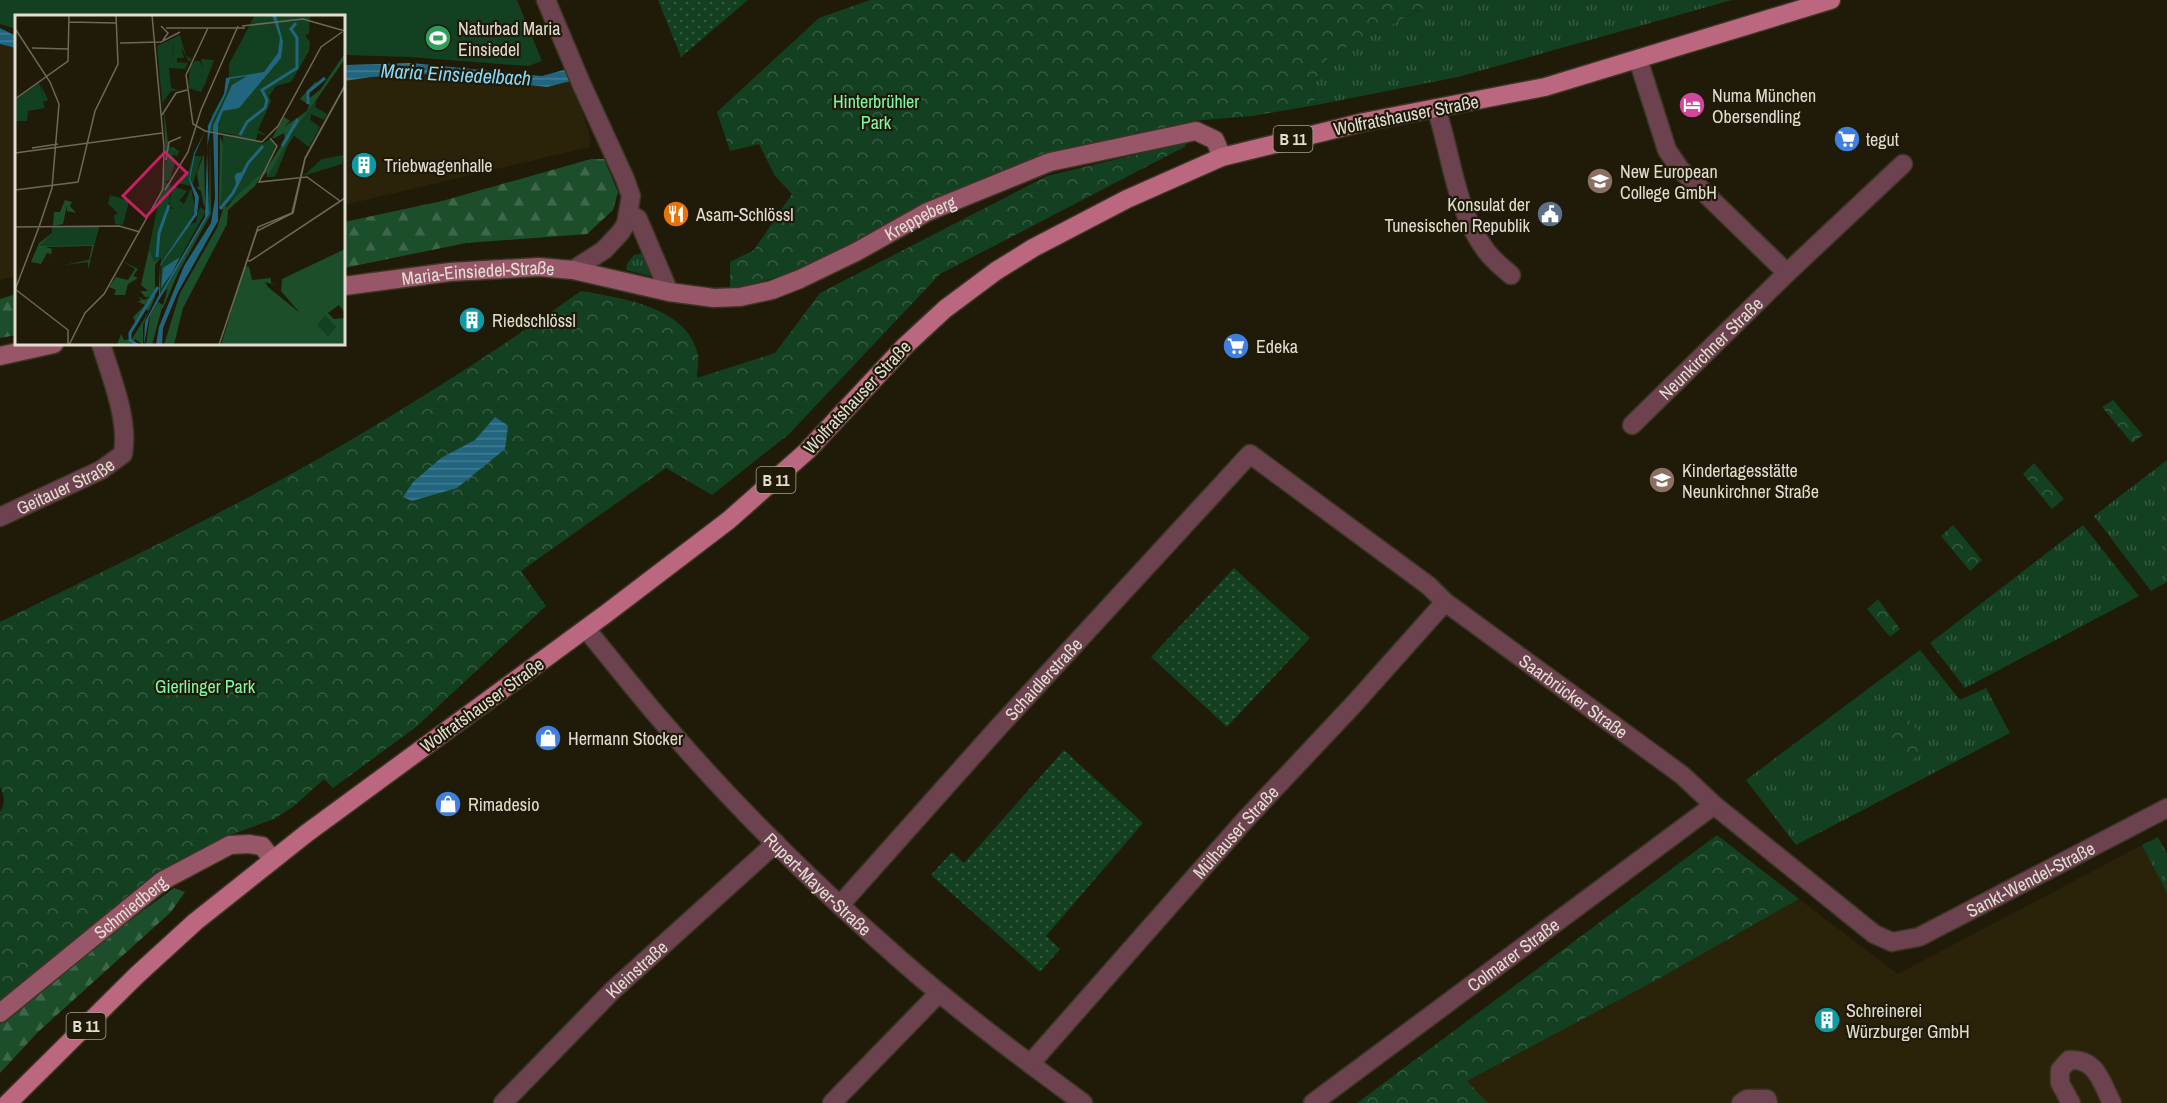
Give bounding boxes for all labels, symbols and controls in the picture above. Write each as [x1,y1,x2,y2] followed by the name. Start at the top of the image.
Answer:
[15,15,345,345] inset map
[458,16,561,62] place label: Naturbad Maria Einsiedel
[423,23,453,53] sports icon: Naturbad Maria Einsiedel
[380,57,532,91] water label: Maria Einsiedelbach
[1712,83,1816,129] place label: Numa München Obersendling
[833,89,919,135] park label: Hinterbrühler Park
[1331,89,1481,141] street label: Wolfratshauser Straße
[1677,90,1707,120] hotel icon: Numa München Obersendling
[1832,124,1862,154] supermarket icon: tegut
[1274,126,1312,152] road number: B 11
[1866,127,1899,152] place label: tegut
[349,150,379,180] building icon: Triebwagenhalle
[384,153,493,178] place label: Triebwagenhalle
[1620,159,1718,205] place label: New European College GmbH
[1585,166,1615,196] school or university icon: New European College GmbH
[880,189,960,246] street label: Kreppeberg
[1384,192,1531,238] place label: Konsulat der Tunesischen Republik
[661,199,691,229] restaurant icon: Asam-Schlössl
[1535,199,1565,229] public building icon: Konsulat der Tunesischen Republik
[695,202,794,227] place label: Asam-Schlössl
[400,254,556,291] street label: Maria-Einsiedel-Straße
[1653,291,1768,405] street label: Neunkirchner Straße
[457,305,487,335] building icon: Riedschlössl
[492,308,576,333] place label: Riedschlössl
[1221,331,1251,361] supermarket icon: Edeka
[1256,334,1298,359] place label: Edeka
[798,335,916,459] street label: Wolfratshauser Straße
[12,452,119,520] street label: Geitauer Straße
[1682,458,1819,504] place label: Kindertagesstätte Neunkirchner Straße
[1647,465,1677,495] school or university icon: Kindertagesstätte Neunkirchner Straße
[756,467,796,493] road number: B 11
[999,632,1088,726] street label: Schaidlerstraße
[1514,648,1633,744] street label: Saarbrücker Straße
[415,652,549,758] street label: Wolfratshauser Straße
[155,674,256,699] park label: Gierlinger Park
[533,723,563,753] shop icon: Hermann Stocker
[568,726,683,751] place label: Hermann Stocker
[1187,780,1284,884] street label: Mülhauser Straße
[433,789,463,819] shop icon: Rimadesio
[468,792,539,817] place label: Rimadesio
[759,827,877,941] street label: Rupert-Mayer-Straße
[1962,835,2099,923] street label: Sankt-Wendel-Straße
[88,869,173,944] street label: Schmiedberg
[1462,912,1564,997] street label: Colmarer Straße
[600,934,673,1003] street label: Kleinstraße
[1846,998,1970,1044] place label: Schreinerei Würzburger GmbH
[1812,1005,1842,1035] building icon: Schreinerei Würzburger GmbH
[66,1013,106,1039] road number: B 11

